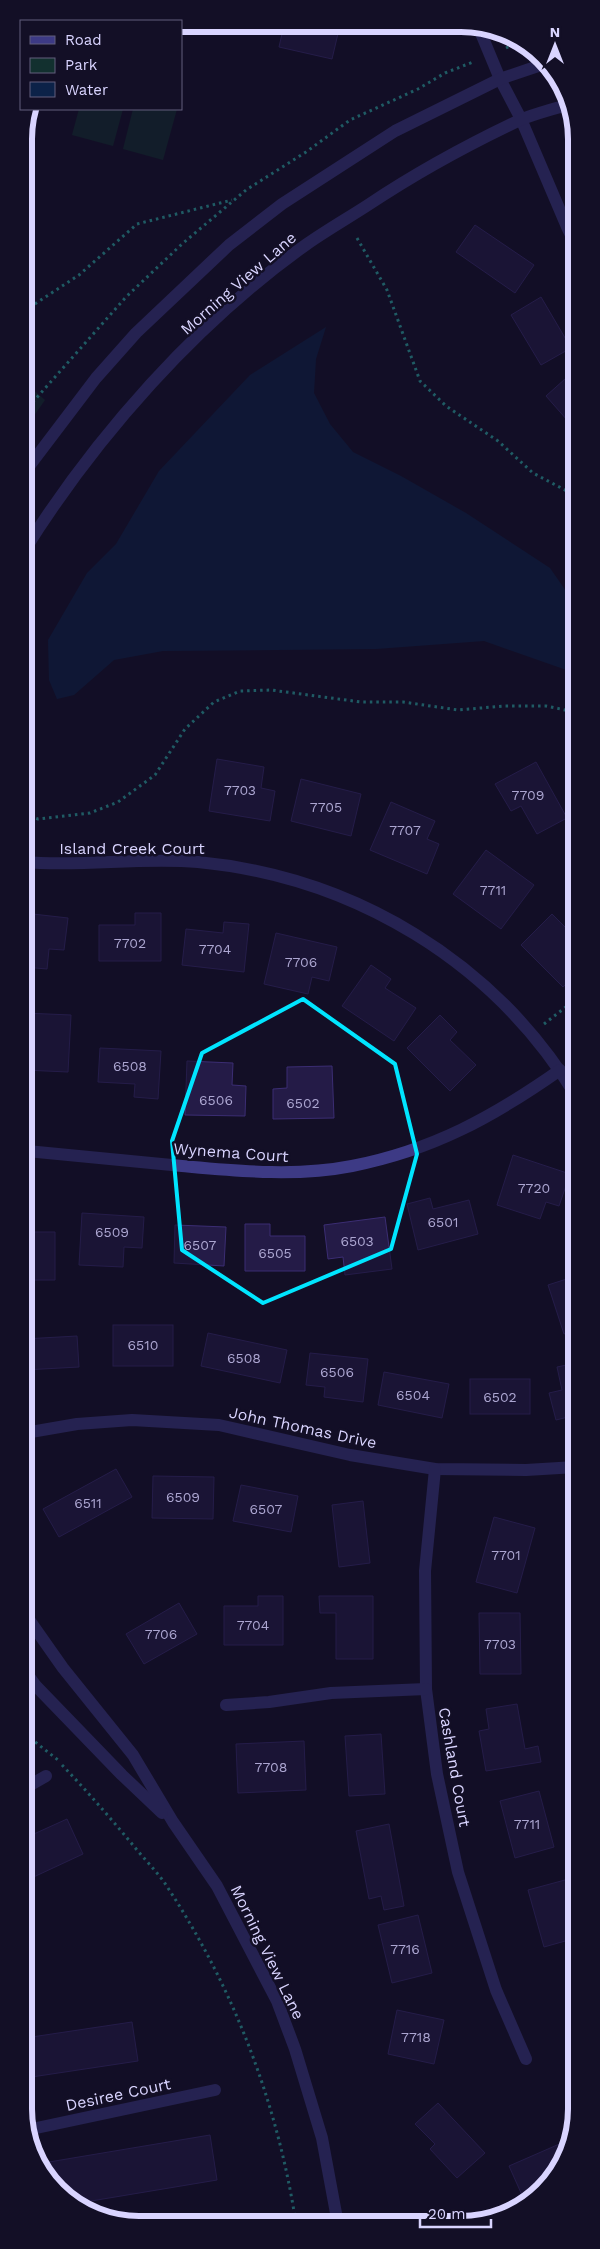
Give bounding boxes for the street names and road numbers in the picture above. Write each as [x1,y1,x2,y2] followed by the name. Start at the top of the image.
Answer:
[177,228,300,339] street label: Morning View Lane
[59,839,205,858] street label: Island Creek Court
[173,1139,289,1166] street label: Wynema Court
[227,1403,378,1452] street label: John Thomas Drive
[435,1706,474,1829] street label: Cashland Court
[227,1882,308,2022] street label: Morning View Lane
[64,2074,173,2115] street label: Desiree Court

